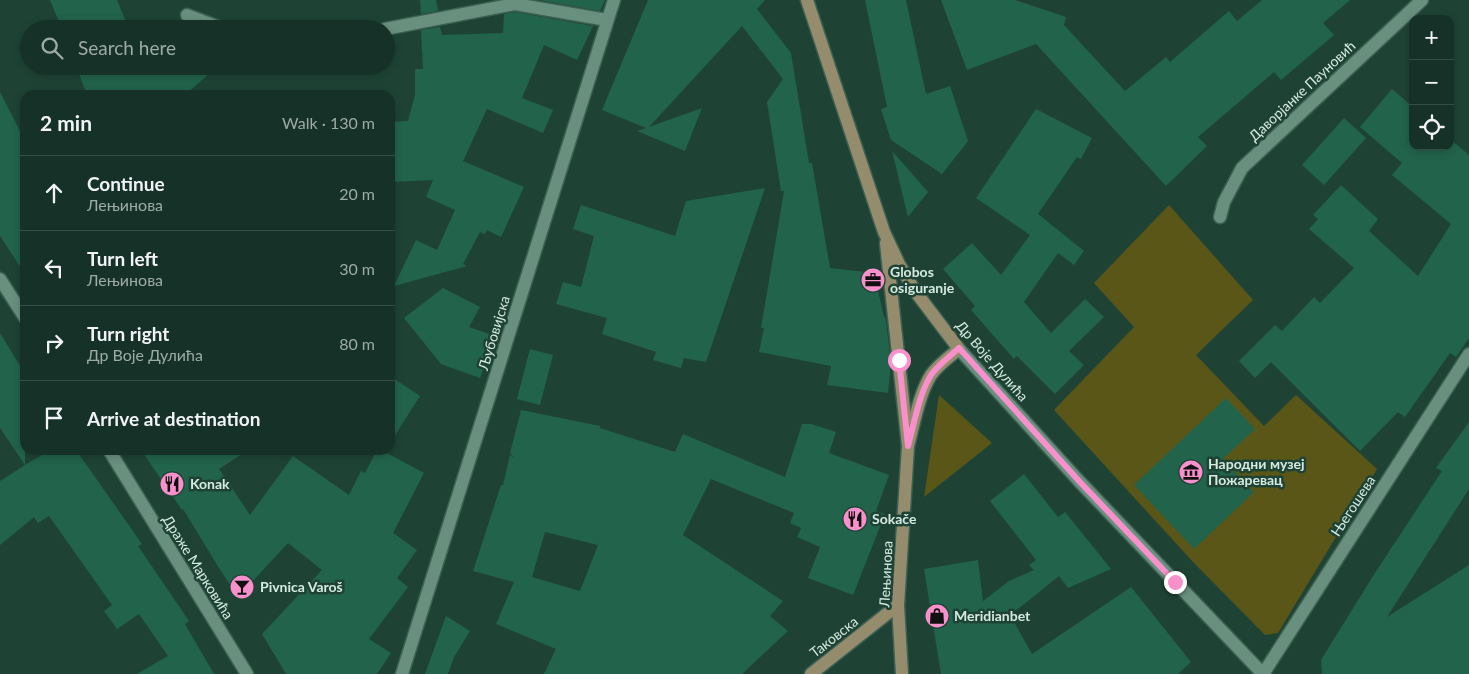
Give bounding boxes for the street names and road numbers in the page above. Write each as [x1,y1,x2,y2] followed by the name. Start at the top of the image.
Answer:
[1245,37,1358,144] street label: Даворјанке Пауновић
[474,294,513,373] street label: Љубовијска
[953,317,1032,405] street label: Др Воје Дулића
[1327,472,1378,539] street label: Његошева
[160,511,237,622] street label: Драже Марковића
[875,540,896,609] street label: Лењинова
[806,613,861,661] street label: Таковска

